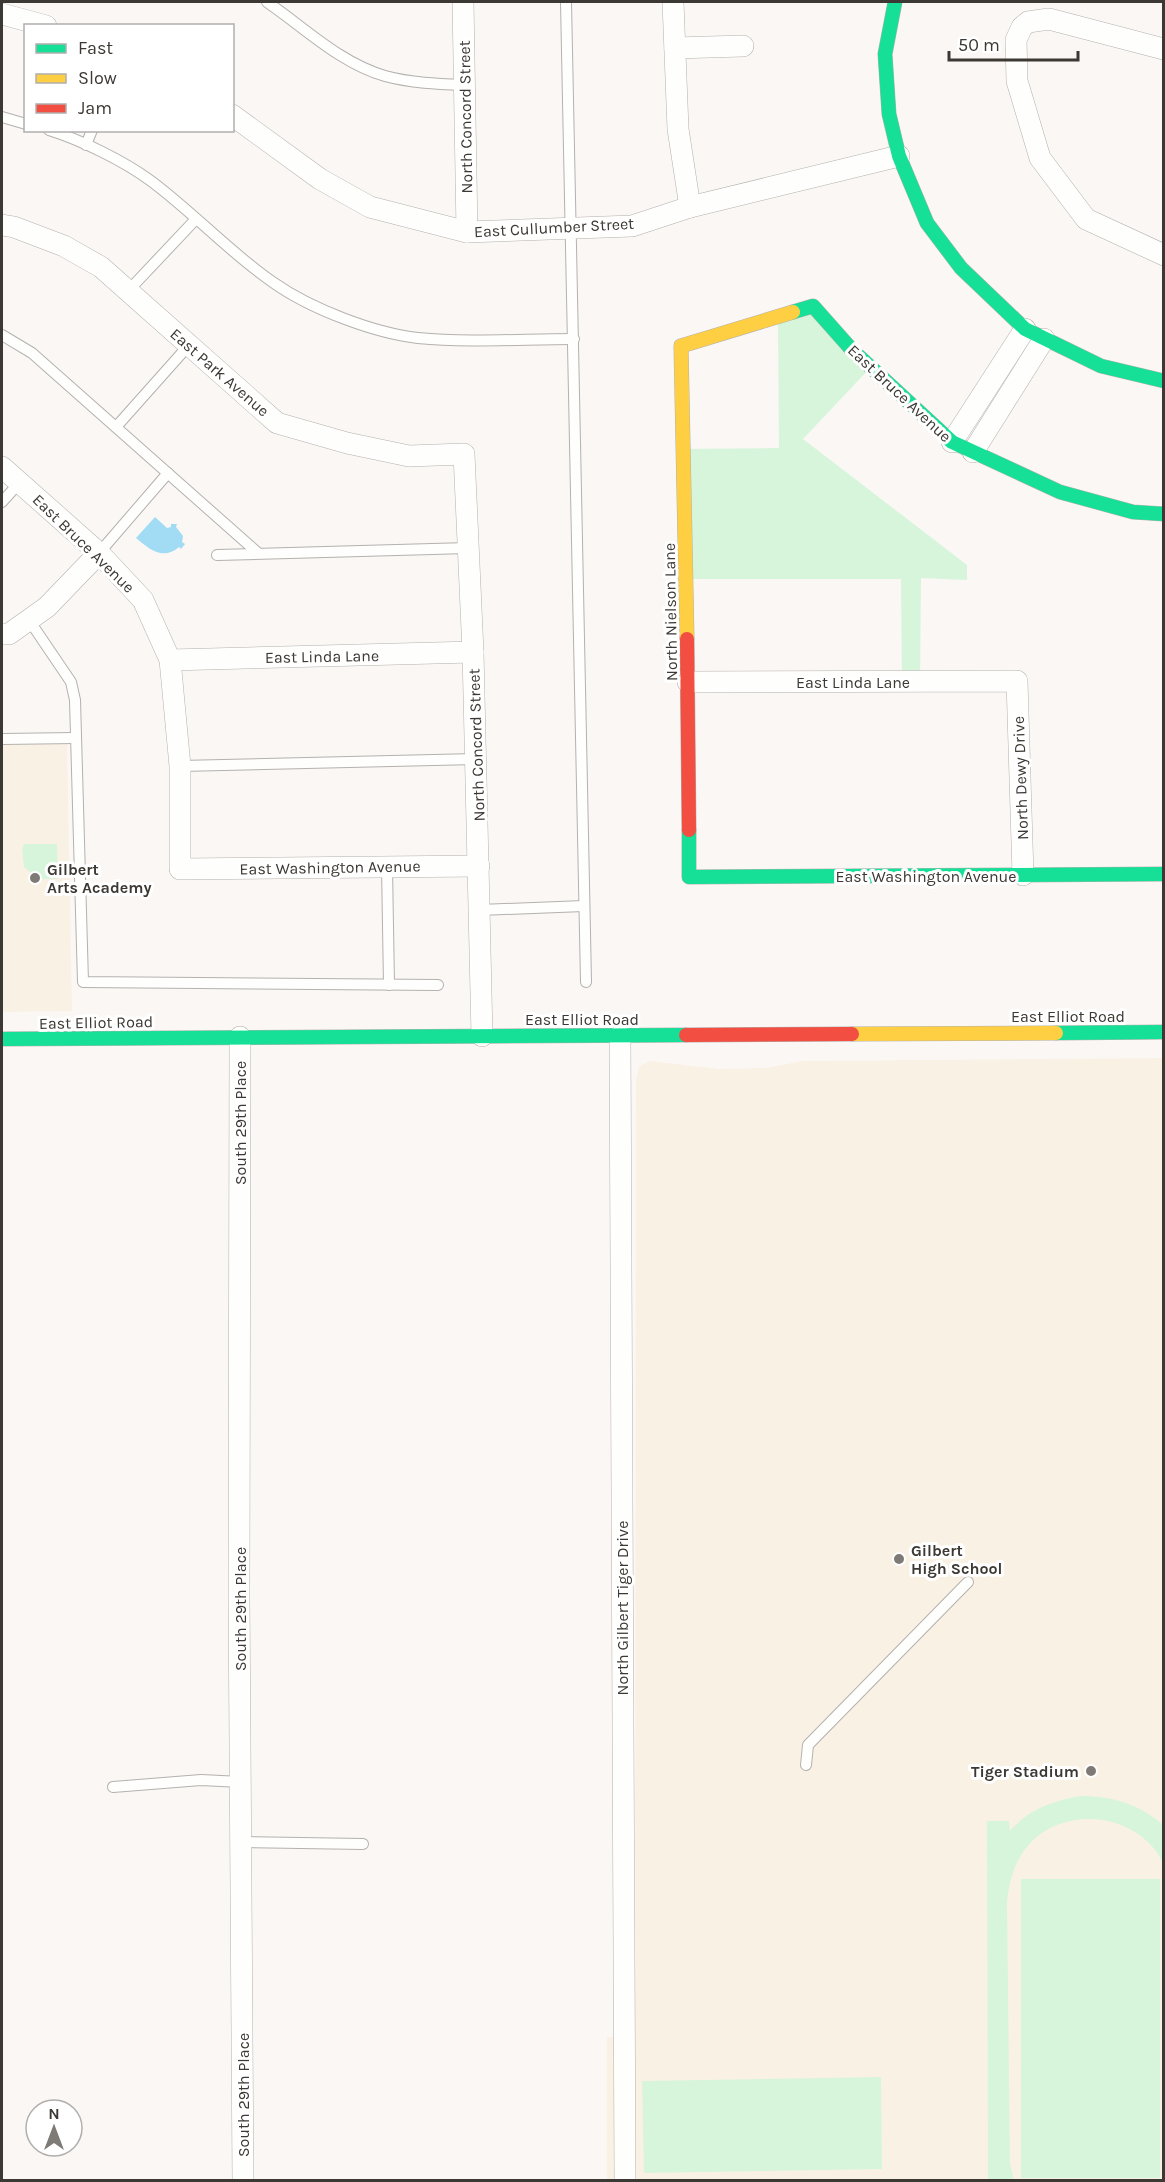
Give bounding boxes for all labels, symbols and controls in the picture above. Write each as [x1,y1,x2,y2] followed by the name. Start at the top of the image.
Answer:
[24,24,234,132] legend
[949,24,1078,62] scale bar
[958,34,1000,56] text: 50 m
[78,37,113,59] text: Fast
[455,40,476,194] street label: North Concord Street
[78,67,117,89] text: Slow
[78,97,112,119] text: Jam
[473,214,635,241] street label: East Cullumber Street
[166,324,273,421] street label: East Park Avenue
[844,341,955,446] street label: East Bruce Avenue
[29,490,139,597] street label: East Bruce Avenue
[660,543,681,681] street label: North Nielson Lane
[265,646,379,667] street label: East Linda Lane
[464,668,489,822] street label: North Concord Street
[796,673,910,692] street label: East Linda Lane
[1009,716,1032,840] street label: North Dewy Drive
[239,856,421,879] street label: East Washington Avenue
[47,860,151,897] place label: Gilbert Arts Academy
[835,867,1017,886] street label: East Washington Avenue
[28,871,42,885] marker: Gilbert Arts Academy
[1011,1007,1125,1026] street label: East Elliot Road
[525,1010,639,1029] street label: East Elliot Road
[39,1012,153,1033] street label: East Elliot Road
[231,1061,250,1185] street label: South 29th Place
[613,1521,632,1695] street label: North Gilbert Tiger Drive
[911,1541,1003,1578] place label: Gilbert High School
[231,1547,250,1671] street label: South 29th Place
[892,1552,906,1566] marker: Gilbert High School
[971,1762,1079,1781] place label: Tiger Stadium
[1084,1764,1098,1778] marker: Tiger Stadium
[234,2033,253,2157] street label: South 29th Place
[24,2098,84,2158] north arrow
[48,2104,60,2123] text: N

